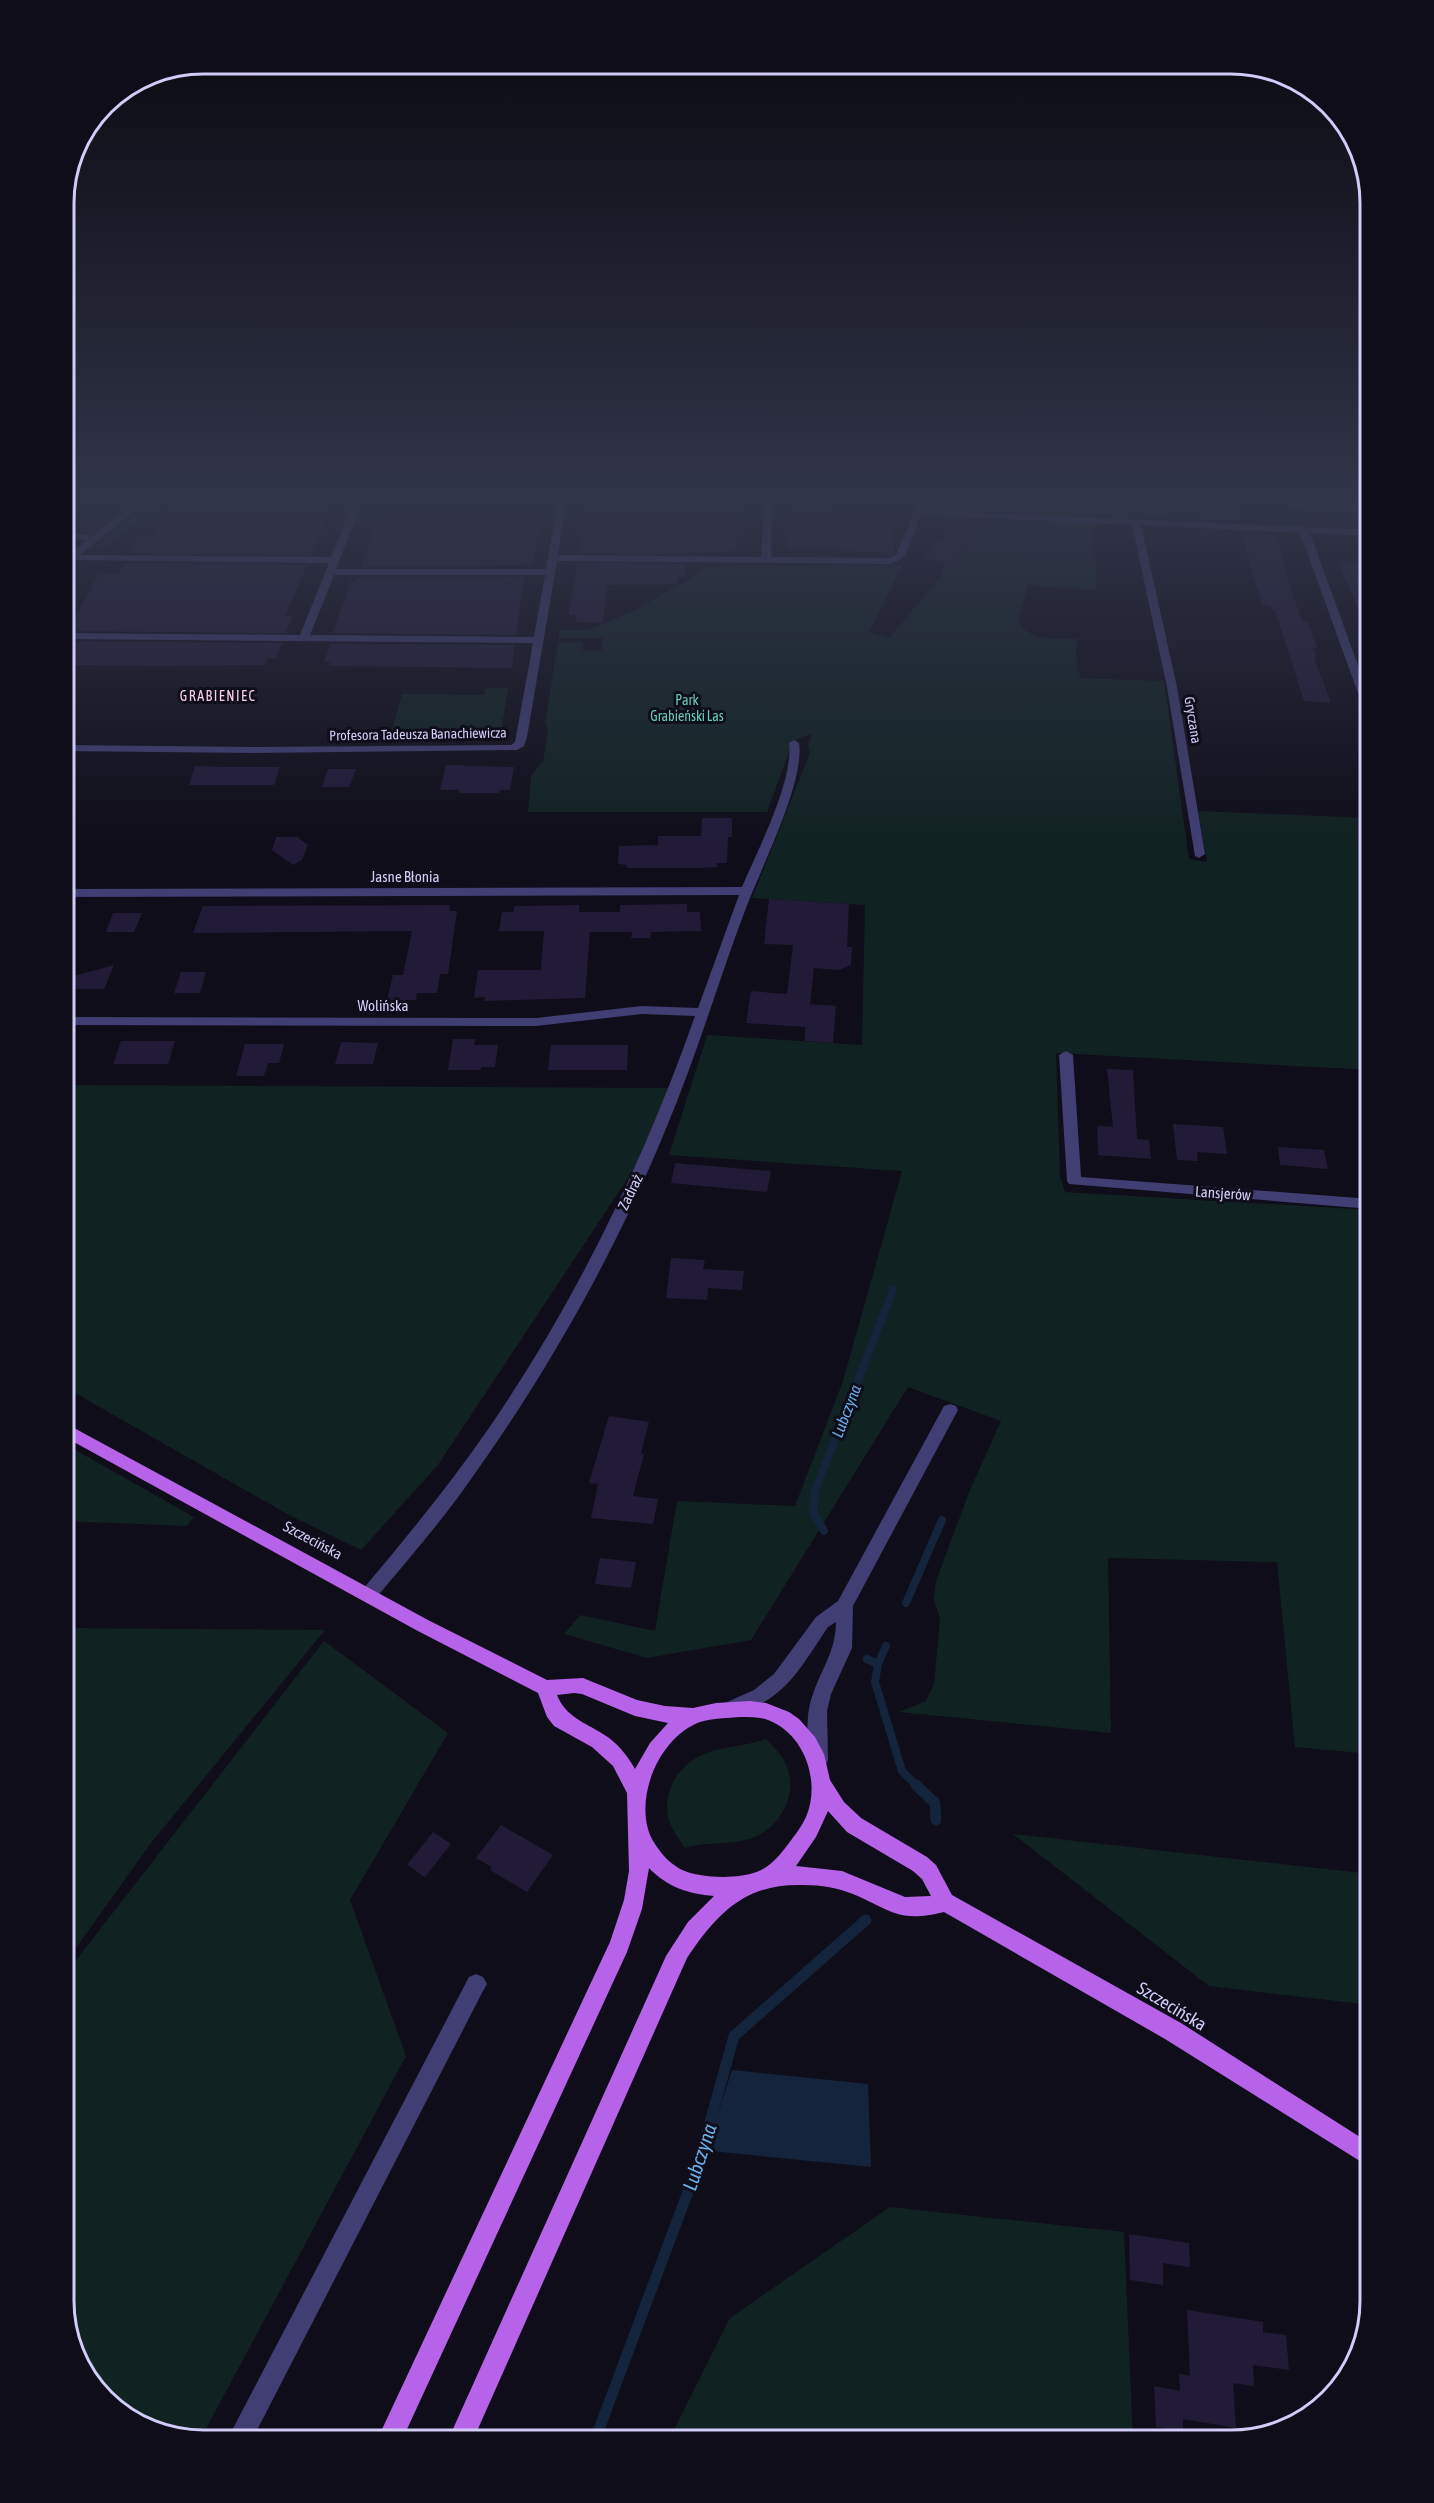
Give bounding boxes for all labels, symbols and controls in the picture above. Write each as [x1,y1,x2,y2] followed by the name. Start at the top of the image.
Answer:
[180,688,256,704] district label: GRABIENIEC
[650,692,724,724] park label: Park Grabieński Las
[1181,695,1205,745] street label: Gryczana
[329,724,507,744] street label: Profesora Tadeusza Banachiewicza
[371,868,439,885] street label: Jasne Błonia
[357,997,409,1014] street label: Wolińska
[614,1171,646,1213] street label: Zadraż
[1195,1183,1252,1203] street label: Lansjerów
[828,1382,865,1440] water label: Lubczyna
[281,1517,345,1563] street label: Szczecińska
[1134,1977,1210,2035] street label: Szczecińska
[677,2121,721,2193] water label: Lubczyna

